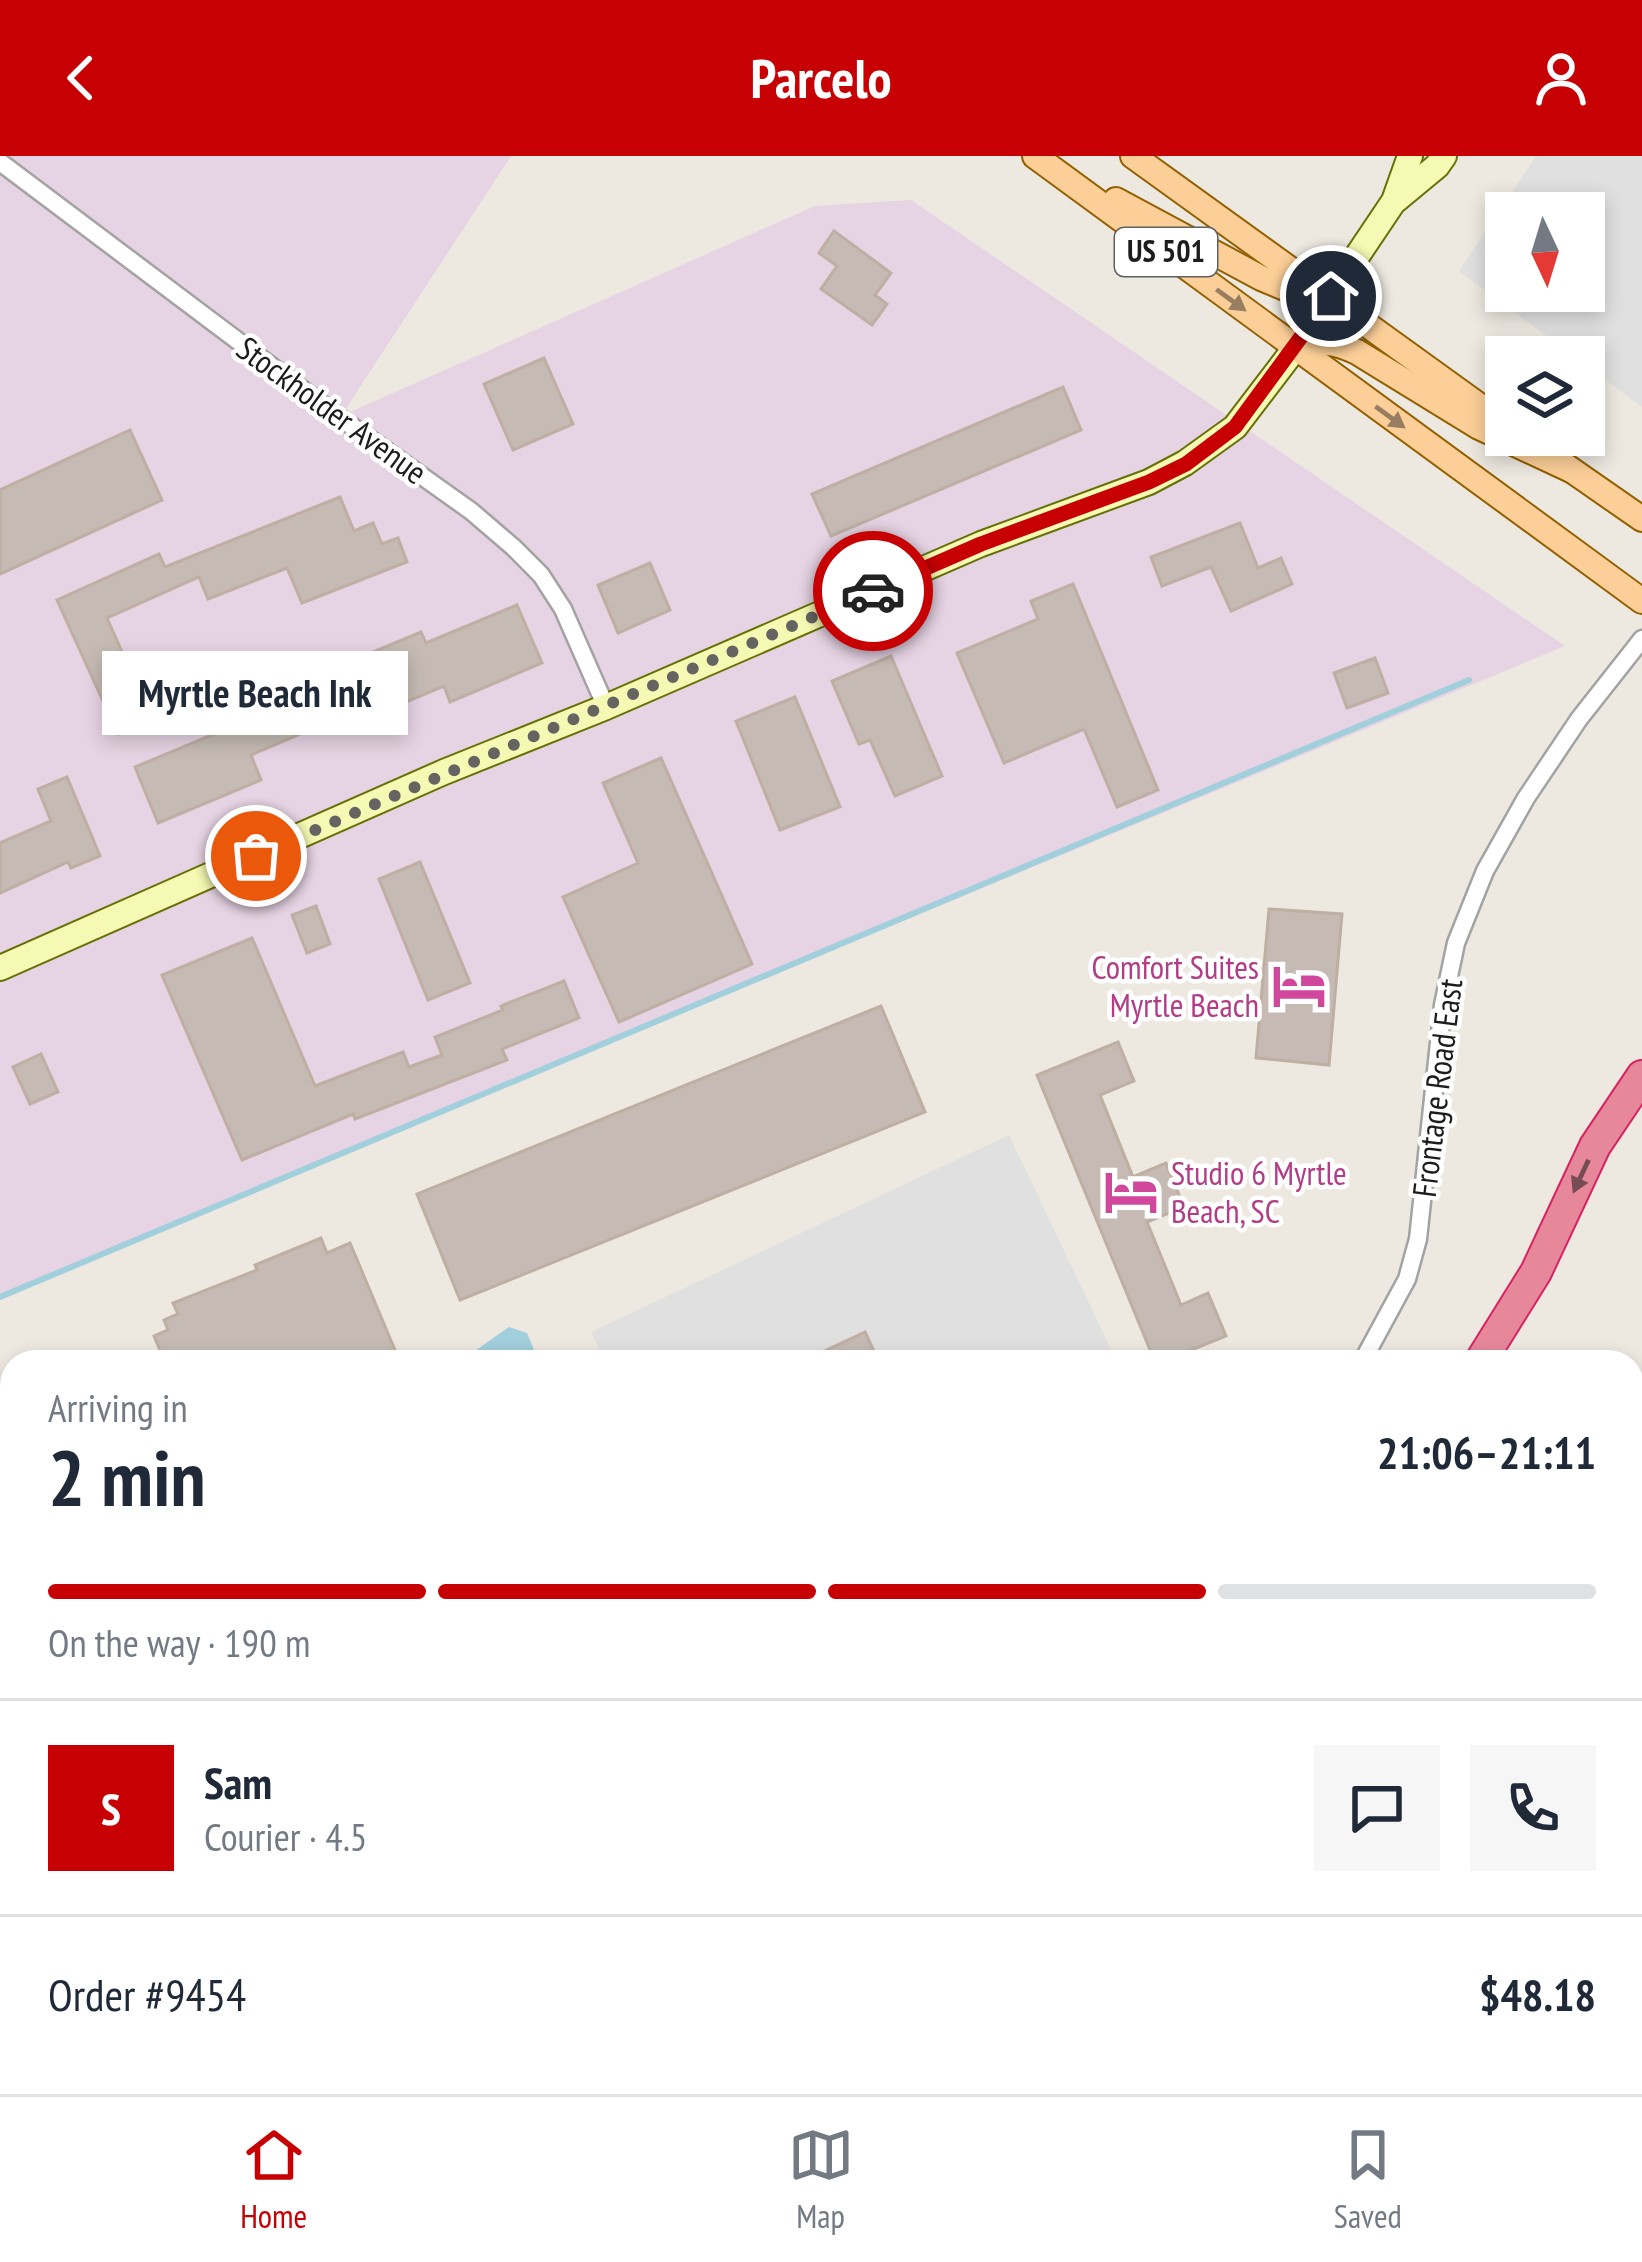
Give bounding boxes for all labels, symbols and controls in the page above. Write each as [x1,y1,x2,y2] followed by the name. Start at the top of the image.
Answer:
[750,43,892,113] text: Parcelo
[48,45,114,111] icon: back
[1528,45,1594,111] icon: person
[1485,192,1605,312] north arrow
[1485,192,1605,456] map controls
[1115,228,1217,276] road number: US 501
[1280,245,1382,347] pin
[1298,263,1364,329] icon: home
[1215,288,1247,311] one-way arrow
[229,326,436,493] street label: Stockholder Avenue
[1485,336,1605,456] button: layers
[1374,405,1406,429] one-way arrow
[813,531,933,651] courier
[840,558,906,624] icon: car
[103,652,409,736] callout: Myrtle Beach Ink
[138,667,372,718] text: Myrtle Beach Ink
[205,805,307,907] pin
[223,823,289,889] icon: bag
[1091,945,1259,1026] place label: Comfort Suites Myrtle Beach
[1270,957,1328,1015] hotel icon: Comfort Suites Myrtle Beach
[1402,976,1471,1199] street label: Frontage Road East
[1171,1151,1347,1232] place label: Studio 6 Myrtle Beach, SC
[1571,1159,1591,1194] one-way arrow
[1102,1163,1160,1221] hotel icon: Studio 6 Myrtle Beach, SC
[48,1382,188,1433] text: Arriving in
[1377,1423,1596,1481] text: 21:06–21:11
[48,1427,206,1528] text: 2 min
[48,1617,310,1668] text: On the way · 190 m
[1314,1745,1440,1871] button: chat
[1470,1745,1596,1871] button: phone
[204,1753,272,1811] text: Sam
[101,1779,121,1837] text: S
[204,1811,367,1862] text: Courier · 4.5
[48,1965,246,2023] text: Order #9454
[1479,1965,1596,2023] text: $48.18
[240,2122,307,2237] tab: Home
[788,2122,854,2237] tab: Map
[1334,2122,1402,2237] tab: Saved

